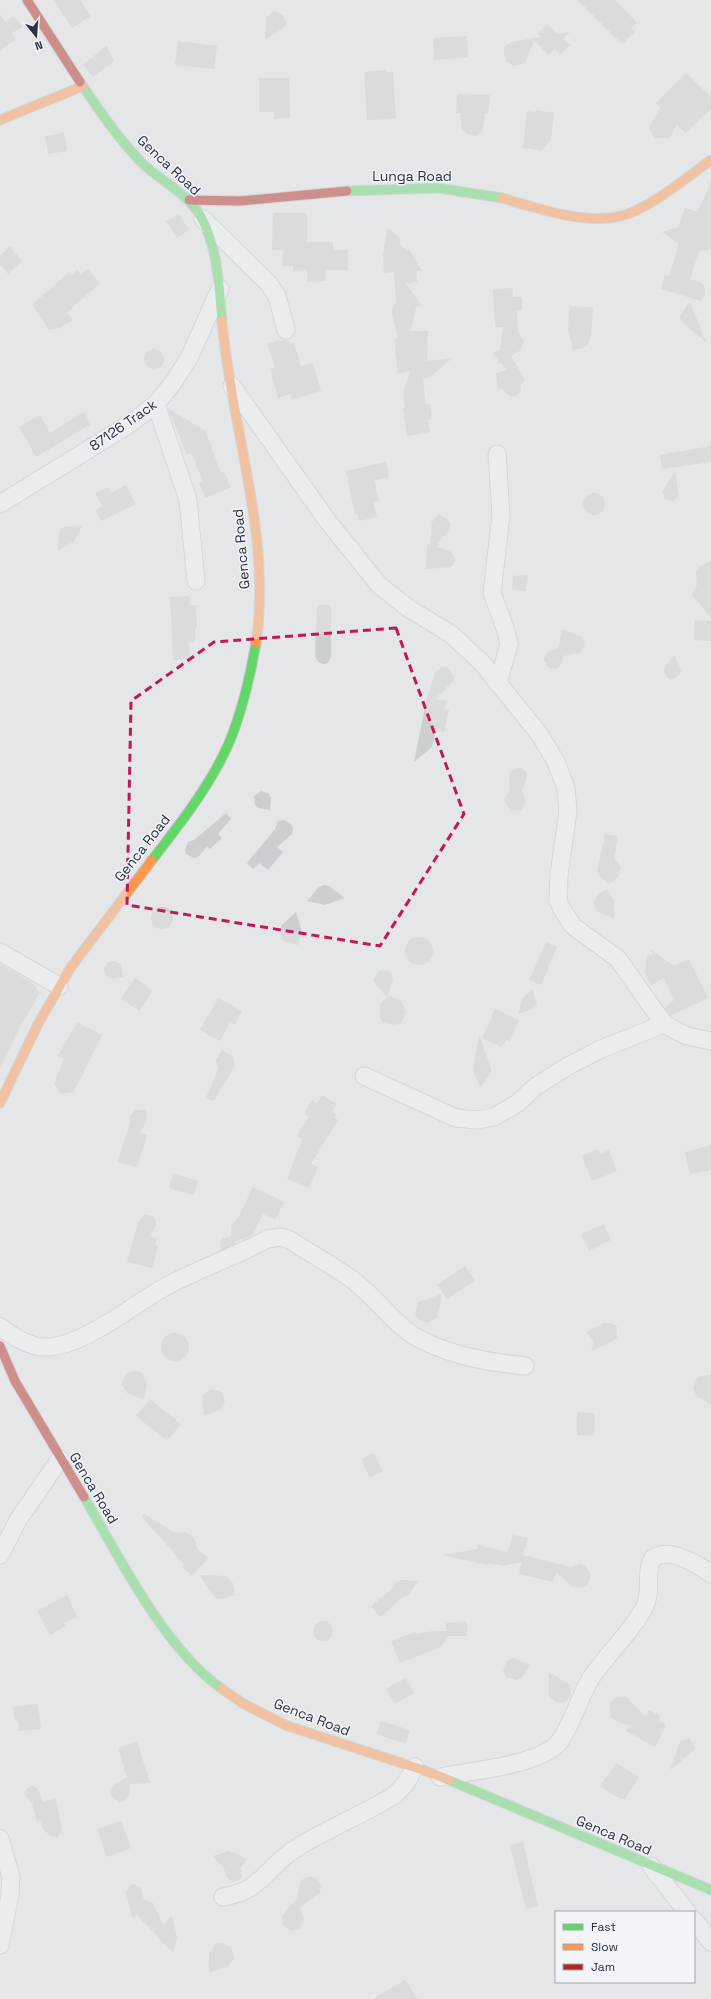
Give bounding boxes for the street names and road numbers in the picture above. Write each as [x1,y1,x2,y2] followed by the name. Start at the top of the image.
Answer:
[133,131,205,199] street label: Genca Road
[372,167,452,185] street label: Lunga Road
[86,395,161,455] street label: 87126 Track
[229,508,253,590] street label: Genca Road
[110,811,174,885] street label: Genca Road
[66,1449,122,1527] street label: Genca Road
[271,1694,353,1740] street label: Genca Road
[573,1811,655,1859] street label: Genca Road

